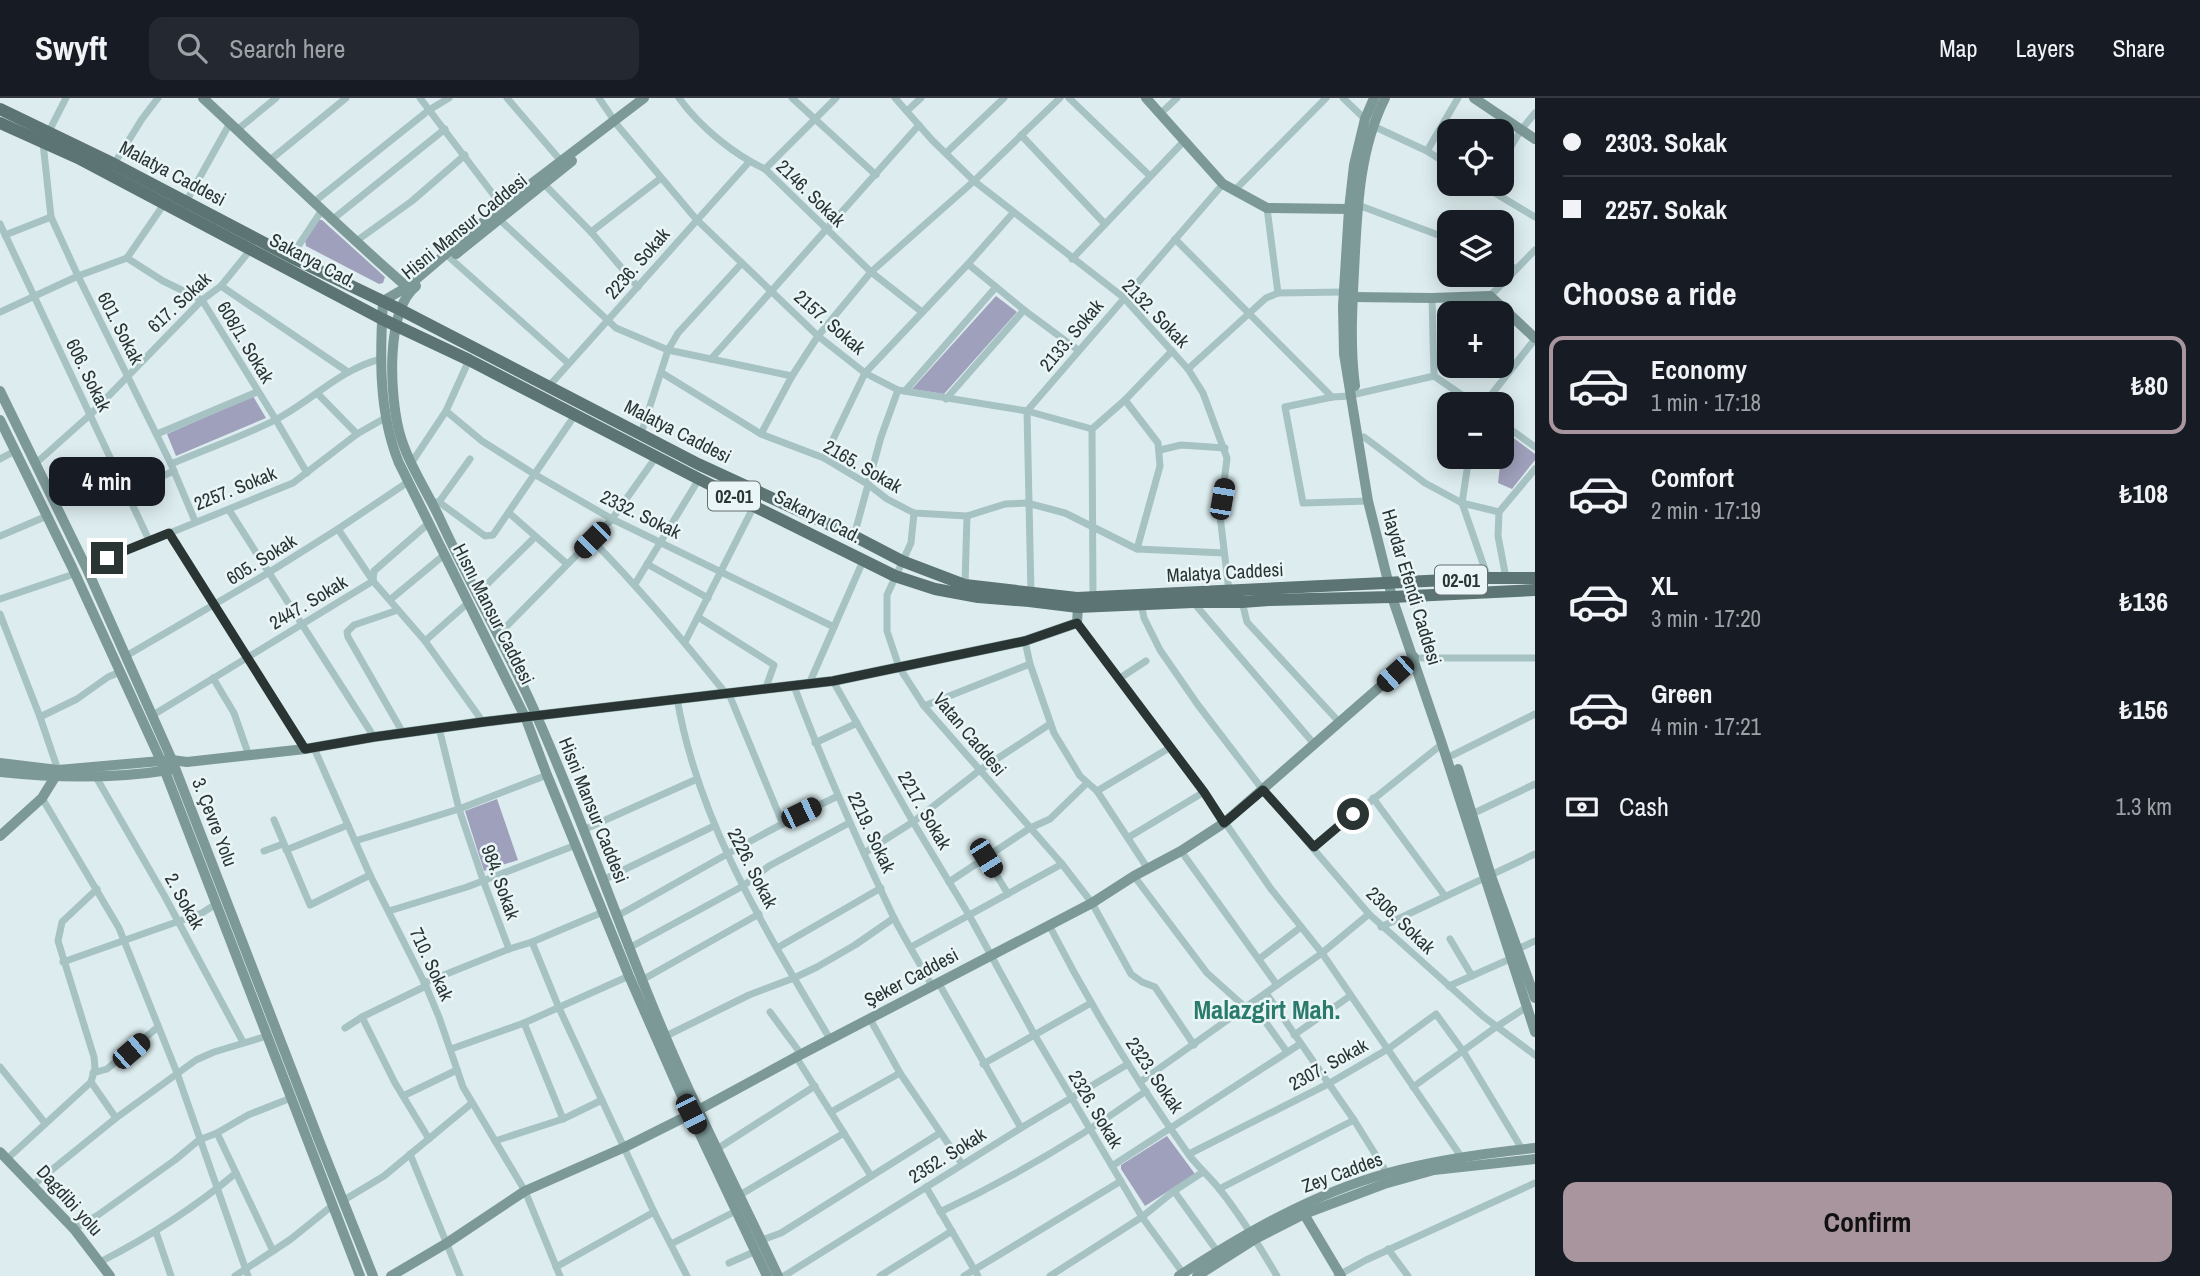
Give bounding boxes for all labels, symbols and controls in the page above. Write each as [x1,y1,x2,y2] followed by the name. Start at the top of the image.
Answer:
[149,17,639,80] search box
[35,26,107,70] text: Swyft
[173,29,211,67] icon: search
[229,31,345,66] text: Search here
[1939,32,1977,64] text: Map
[2015,32,2074,64] text: Layers
[2112,32,2165,64] text: Share
[1437,119,1514,469] map controls
[1437,119,1514,196] button: locate
[1605,125,1727,160] text: 2303. Sokak
[115,134,231,212] street label: Malatya Caddesi
[771,154,851,233] street label: 2146. Sokak
[396,167,532,285] street label: Hisni Mansur Caddesi
[1605,192,1727,227] text: 2257. Sokak
[1437,210,1514,287] button: layers
[599,222,675,304] street label: 2236. Sokak
[265,226,361,294] street label: Sakarya Cad.
[142,266,217,338] street label: 617. Sokak
[1563,272,1737,315] text: Choose a ride
[1117,273,1196,353] street label: 2132. Sokak
[789,284,871,360] street label: 2157. Sokak
[92,287,150,369] street label: 601. Sokak
[1033,293,1109,377] street label: 2133. Sokak
[211,296,281,388] street label: 608/1. Sokak
[1437,301,1514,378] button: +
[60,334,118,416] street label: 606. Sokak
[1651,352,1747,387] text: Economy
[1567,354,1630,417] icon: car
[2131,368,2168,403] text: ₺80
[1651,387,1761,418] text: 1 min · 17:18
[1437,392,1514,469] button: −
[620,393,736,469] street label: Malatya Caddesi
[819,433,907,499] street label: 2165. Sokak
[49,456,165,505] callout: 4 min
[190,460,280,516] street label: 2257. Sokak
[1651,460,1734,495] text: Comfort
[1567,462,1630,525] icon: car
[82,466,132,497] text: 4 min
[1209,476,1236,522] car
[2119,476,2168,511] text: ₺108
[708,482,760,510] road number: 02-01
[596,483,686,545] street label: 2332. Sokak
[770,483,866,549] street label: Sakarya Cad.
[1651,495,1761,526] text: 2 min · 17:19
[1376,506,1448,668] street label: Haydar Efendi Caddesi
[570,518,615,562] car
[221,527,301,591] street label: 605. Sokak
[447,539,541,689] street label: Hısnı Mansur Caddesi
[91,542,123,574] route end
[1166,556,1284,588] street label: Malatya Caddesi
[1435,566,1487,594] road number: 02-01
[264,568,352,635] street label: 2447. Sokak
[1651,568,1678,603] text: XL
[1567,570,1630,633] icon: car
[2119,584,2168,619] text: ₺136
[1651,603,1761,634] text: 3 min · 17:20
[1373,652,1418,696] car
[1651,676,1713,711] text: Green
[1567,678,1630,741] icon: car
[927,687,1013,781] street label: Vatan Caddesi
[2119,692,2168,727] text: ₺156
[1651,711,1761,742] text: 4 min · 17:21
[553,733,635,887] street label: Hisni Mansur Caddesi
[892,766,958,854] street label: 2217. Sokak
[186,774,244,870] street label: 3. Çevre Yolu
[842,787,902,877] street label: 2219. Sokak
[1563,788,1601,826] icon: cash
[1619,789,1669,824] text: Cash
[2115,791,2172,822] text: 1.3 km
[778,794,825,832] car
[1337,798,1369,830] route start
[722,824,784,913] street label: 2226. Sokak
[966,835,1007,881] car
[475,841,527,923] street label: 984. Sokak
[159,868,211,934] street label: 2. Sokak
[1361,881,1441,960] street label: 2306. Sokak
[404,923,460,1005] street label: 710. Sokak
[859,941,963,1013] street label: Şeker Caddesi
[1194,992,1340,1027] district label: Malazgirt Mah.
[109,1029,154,1073] car
[1120,1032,1190,1118] street label: 2323. Sokak
[1284,1032,1372,1096] street label: 2307. Sokak
[1063,1065,1130,1153] street label: 2326. Sokak
[673,1091,710,1137] car
[903,1121,991,1189] street label: 2352. Sokak
[1298,1145,1386,1199] street label: Zey Caddes
[31,1159,109,1241] street label: Dagdibi yolu
[1563,1182,2172,1262] button: Confirm

